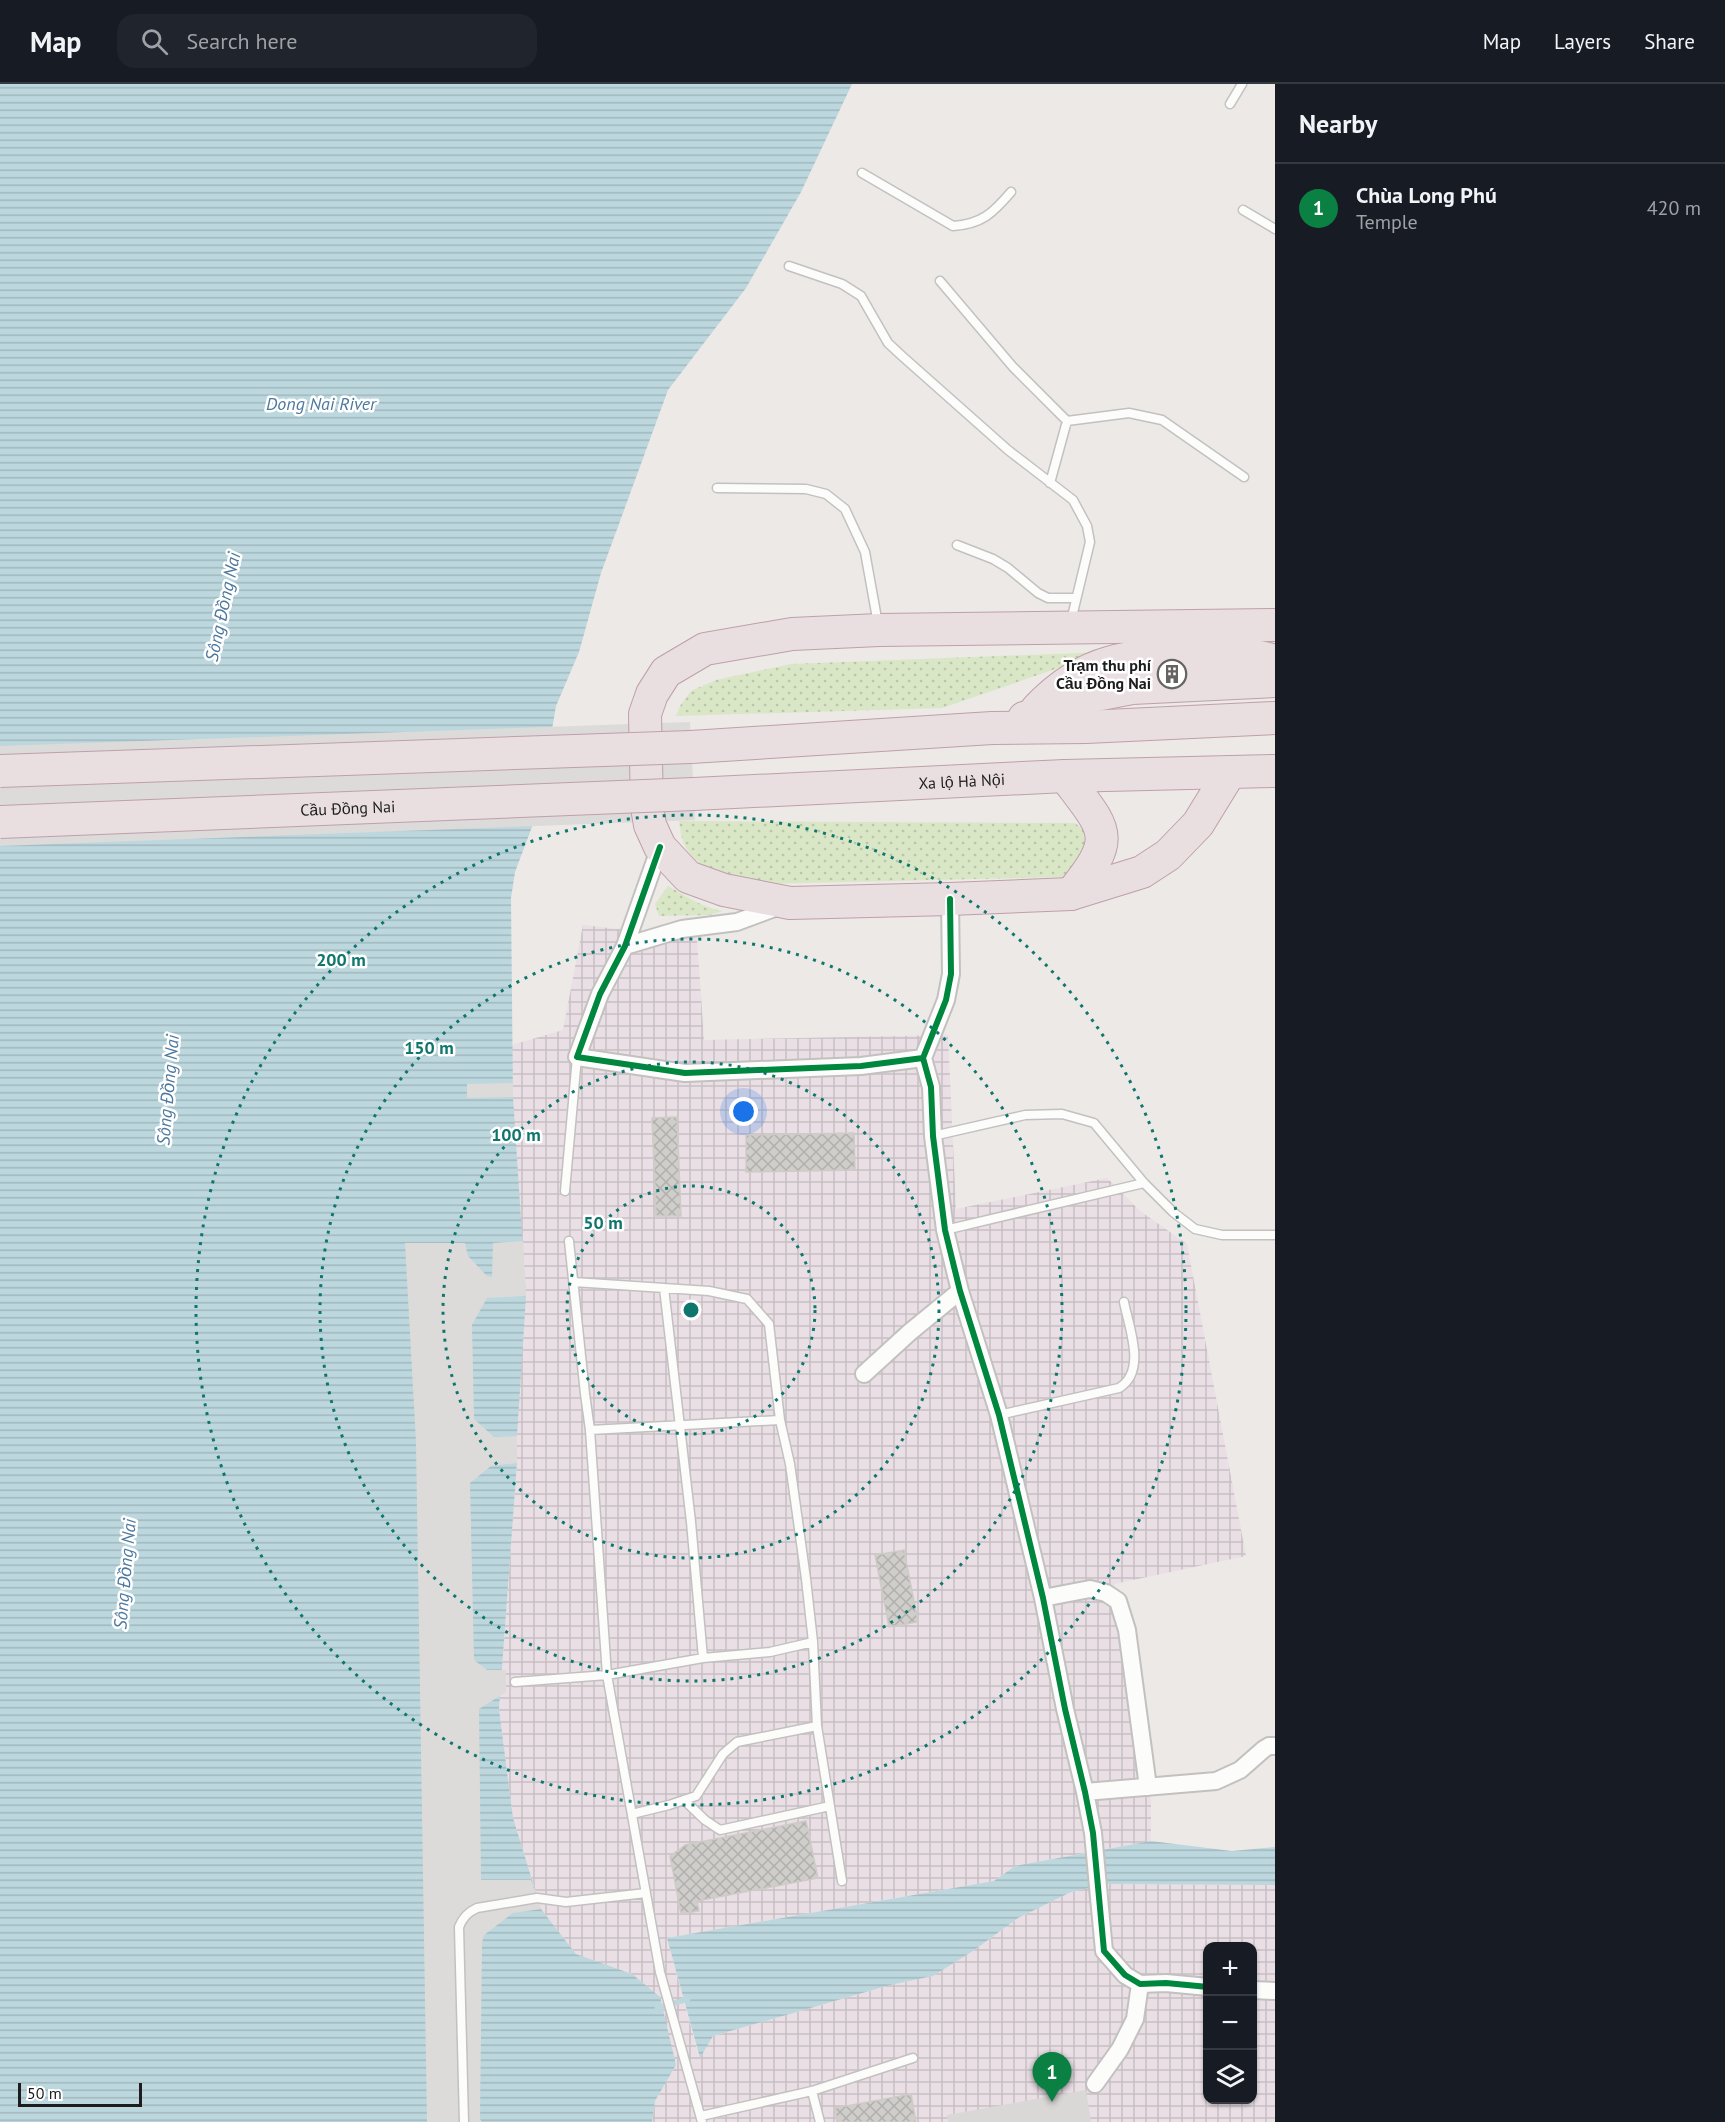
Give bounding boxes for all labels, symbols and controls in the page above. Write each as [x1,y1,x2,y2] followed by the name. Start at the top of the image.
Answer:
[117,14,537,68] search box
[30,23,81,60] text: Map
[138,25,171,58] icon: search
[186,27,297,55] text: Search here
[1483,28,1521,55] text: Map
[1554,28,1611,55] text: Layers
[1644,28,1695,55] text: Share
[1299,107,1377,140] text: Nearby
[1356,181,1497,209] text: Chùa Long Phú
[1313,195,1324,221] text: 1
[1647,195,1701,221] text: 420 m
[1356,209,1418,235] text: Temple
[266,392,377,415] water label: Dong Nai River
[200,549,246,664] water label: Sông Đồng Nai
[1056,655,1152,693] place label: Trạm thu phí Cầu Đồng Nai
[1156,658,1188,690] building icon: Trạm thu phí Cầu Đồng Nai
[918,769,1005,793] street label: Xa lộ Hà Nội
[300,796,396,820] street label: Cầu Đồng Nai
[316,948,366,971] text: 200 m
[151,1032,184,1146] water label: Sông Đồng Nai
[404,1036,454,1059] text: 150 m
[729,1097,758,1126] your location
[491,1123,541,1146] text: 100 m
[583,1211,623,1234] text: 50 m
[681,1300,701,1320] centre of rings
[108,1516,141,1630] water label: Sông Đồng Nai
[1203,1942,1257,2104] map controls
[1203,1942,1257,1996] button: +
[1203,1996,1257,2050] button: −
[1203,2050,1257,2104] button: layers
[1032,2052,1072,2102] pin: 1
[18,2080,142,2108] scale bar
[27,2083,62,2103] text: 50 m

